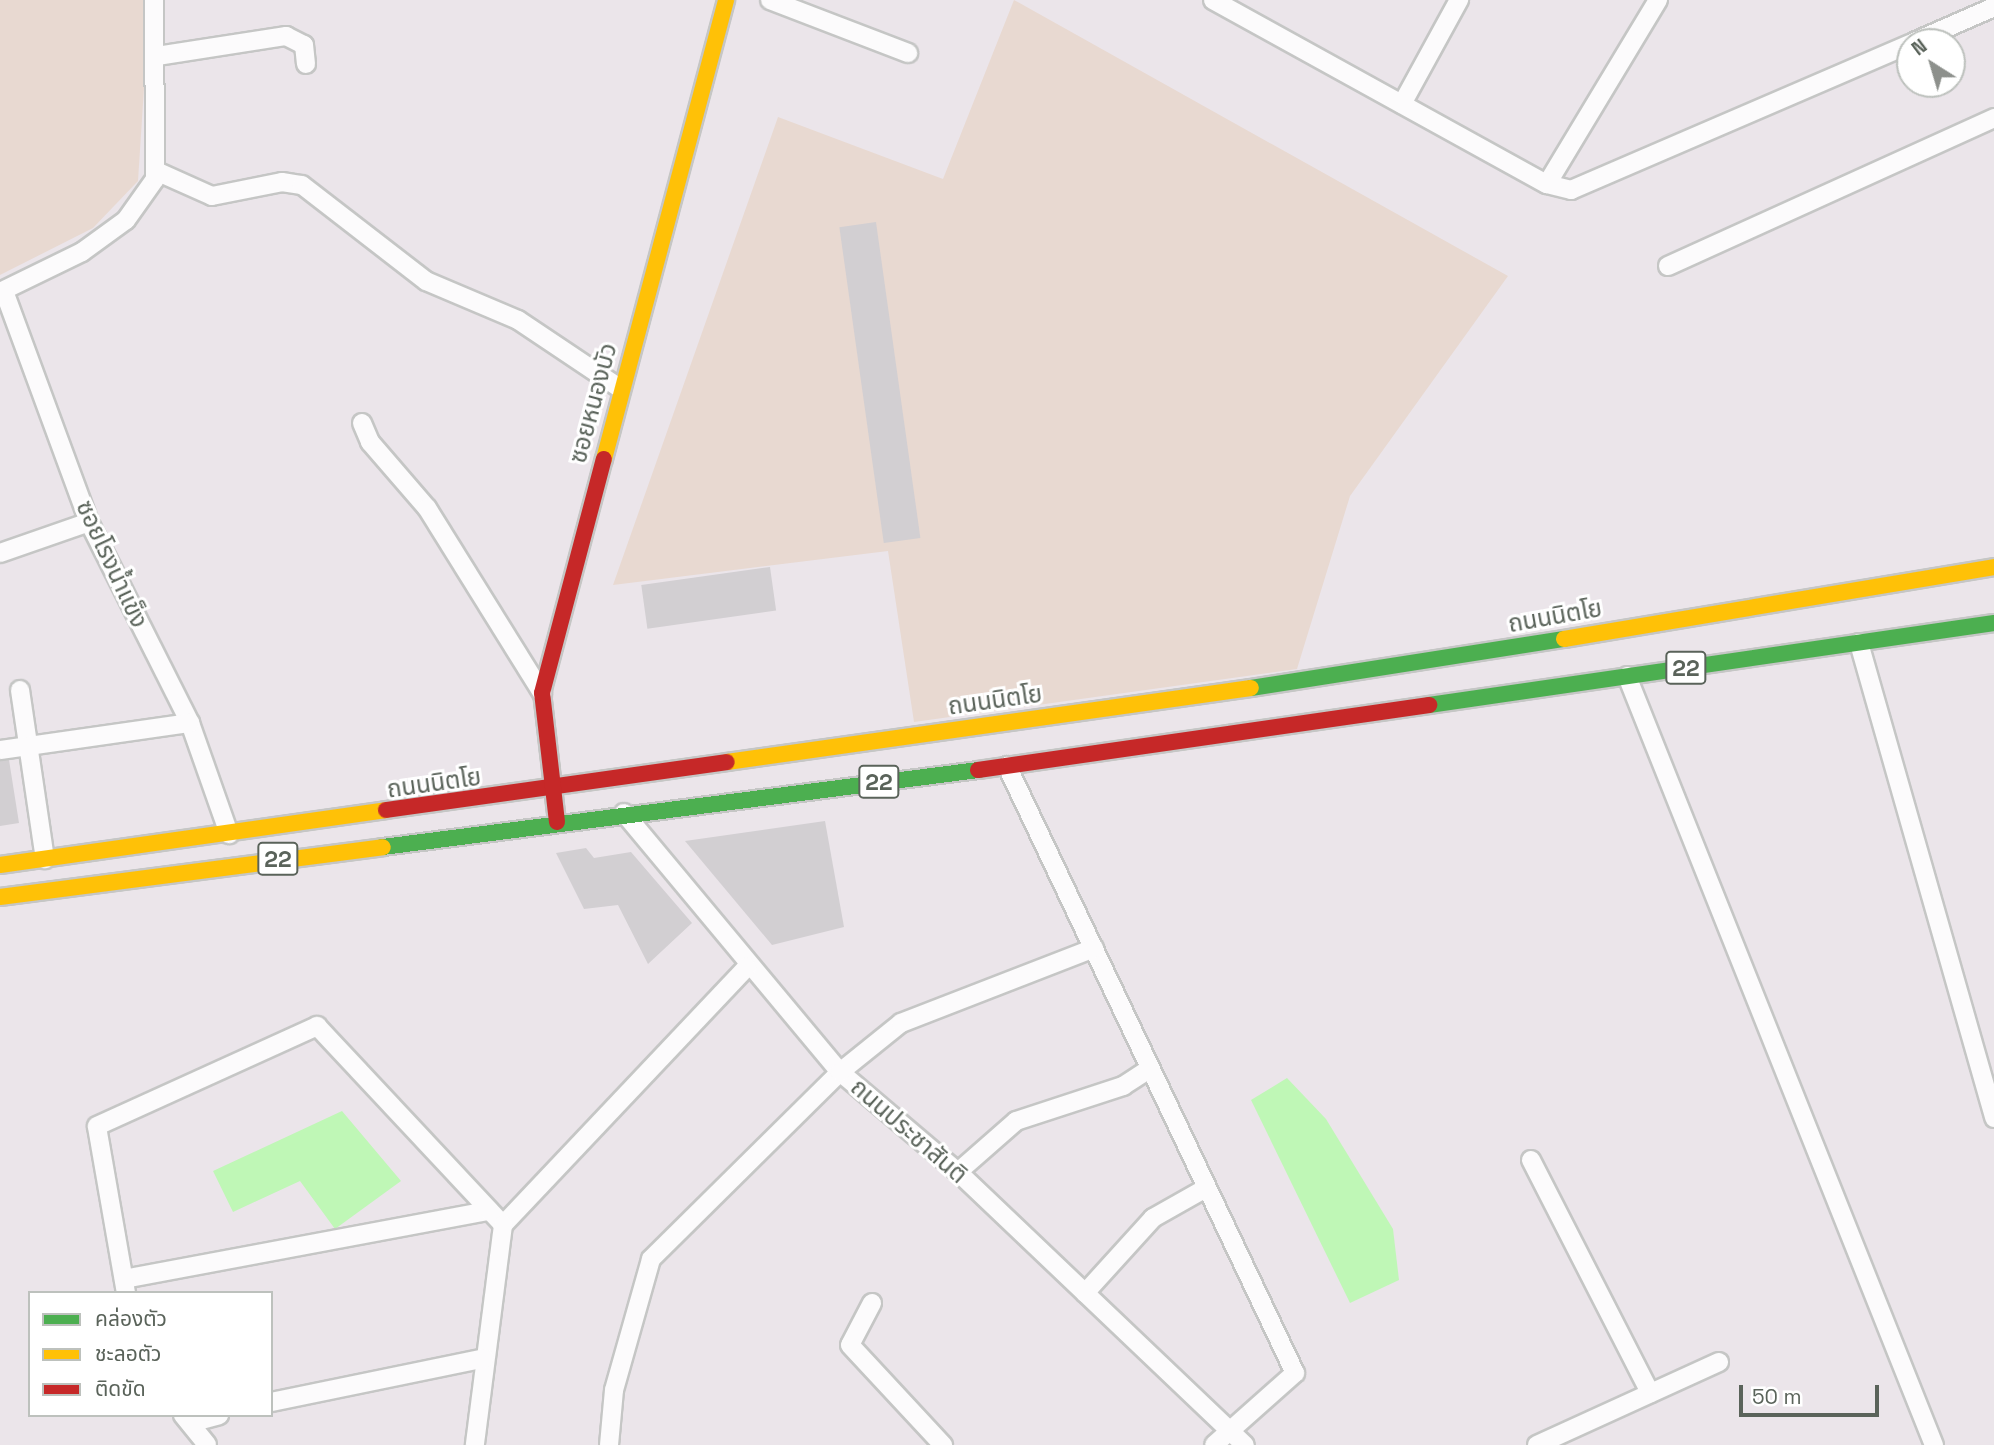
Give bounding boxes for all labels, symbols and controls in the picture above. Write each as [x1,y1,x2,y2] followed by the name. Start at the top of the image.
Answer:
[1896,28,1966,98] north arrow
[1907,34,1932,61] text: N
[563,340,623,466] street label: ซอยหนองบัว
[70,496,154,632] street label: ซอยโรงน้ำแข็ง
[1506,594,1604,638] street label: ถนนนิตโย
[1665,648,1707,688] road number: 22
[946,679,1044,721] street label: ถนนนิตโย
[385,762,483,804] street label: ถนนนิตโย
[858,762,900,802] road number: 22
[257,839,299,878] road number: 22
[845,1073,973,1189] street label: ถนนประชาสันติ
[28,1291,273,1417] legend
[95,1305,167,1332] text: คล่องตัว
[95,1340,161,1367] text: ชะลอตัว
[1742,1372,1882,1416] scale bar
[95,1375,146,1402] text: ติดขัด
[1752,1383,1802,1410] text: 50 m

